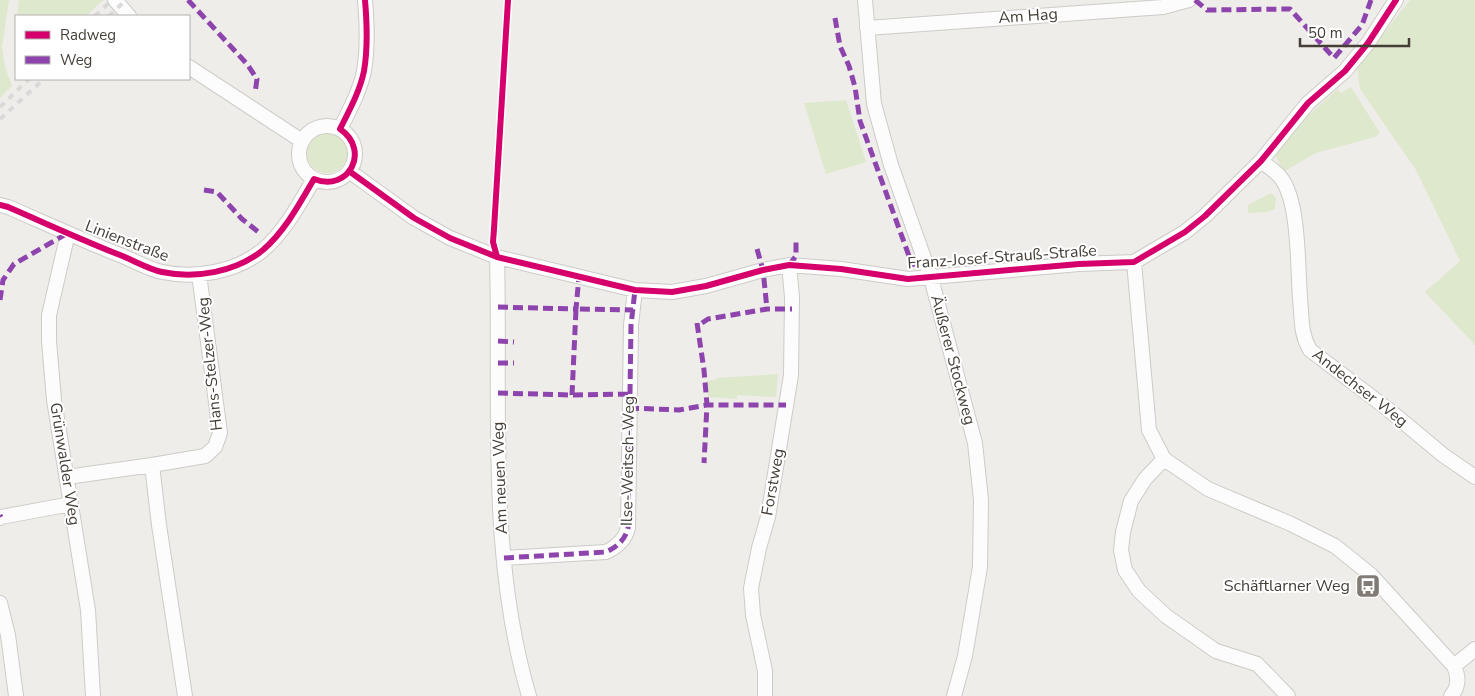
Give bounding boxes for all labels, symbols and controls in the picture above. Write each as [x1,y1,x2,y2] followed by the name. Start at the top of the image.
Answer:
[998,3,1058,29] street label: Am Hag
[15,15,190,80] legend
[1300,15,1409,47] scale bar
[1308,23,1343,43] text: 50 m
[60,25,116,45] text: Radweg
[60,50,92,70] text: Weg
[82,215,172,267] street label: Linienstraße
[907,239,1097,275] street label: Franz-Josef-Strauß-Straße
[925,293,981,427] street label: Äußerer Stockweg
[192,296,228,432] street label: Hans-Stelzer-Weg
[1308,344,1412,432] street label: Andechser Weg
[616,396,640,526] street label: Ilse-Weitsch-Weg
[44,401,86,527] street label: Grünwalder Weg
[487,421,513,535] street label: Am neuen Weg
[756,447,790,517] street label: Forstweg
[1355,573,1381,599] bus stop icon: Schäftlarner Weg
[1224,575,1350,597] place label: Schäftlarner Weg

